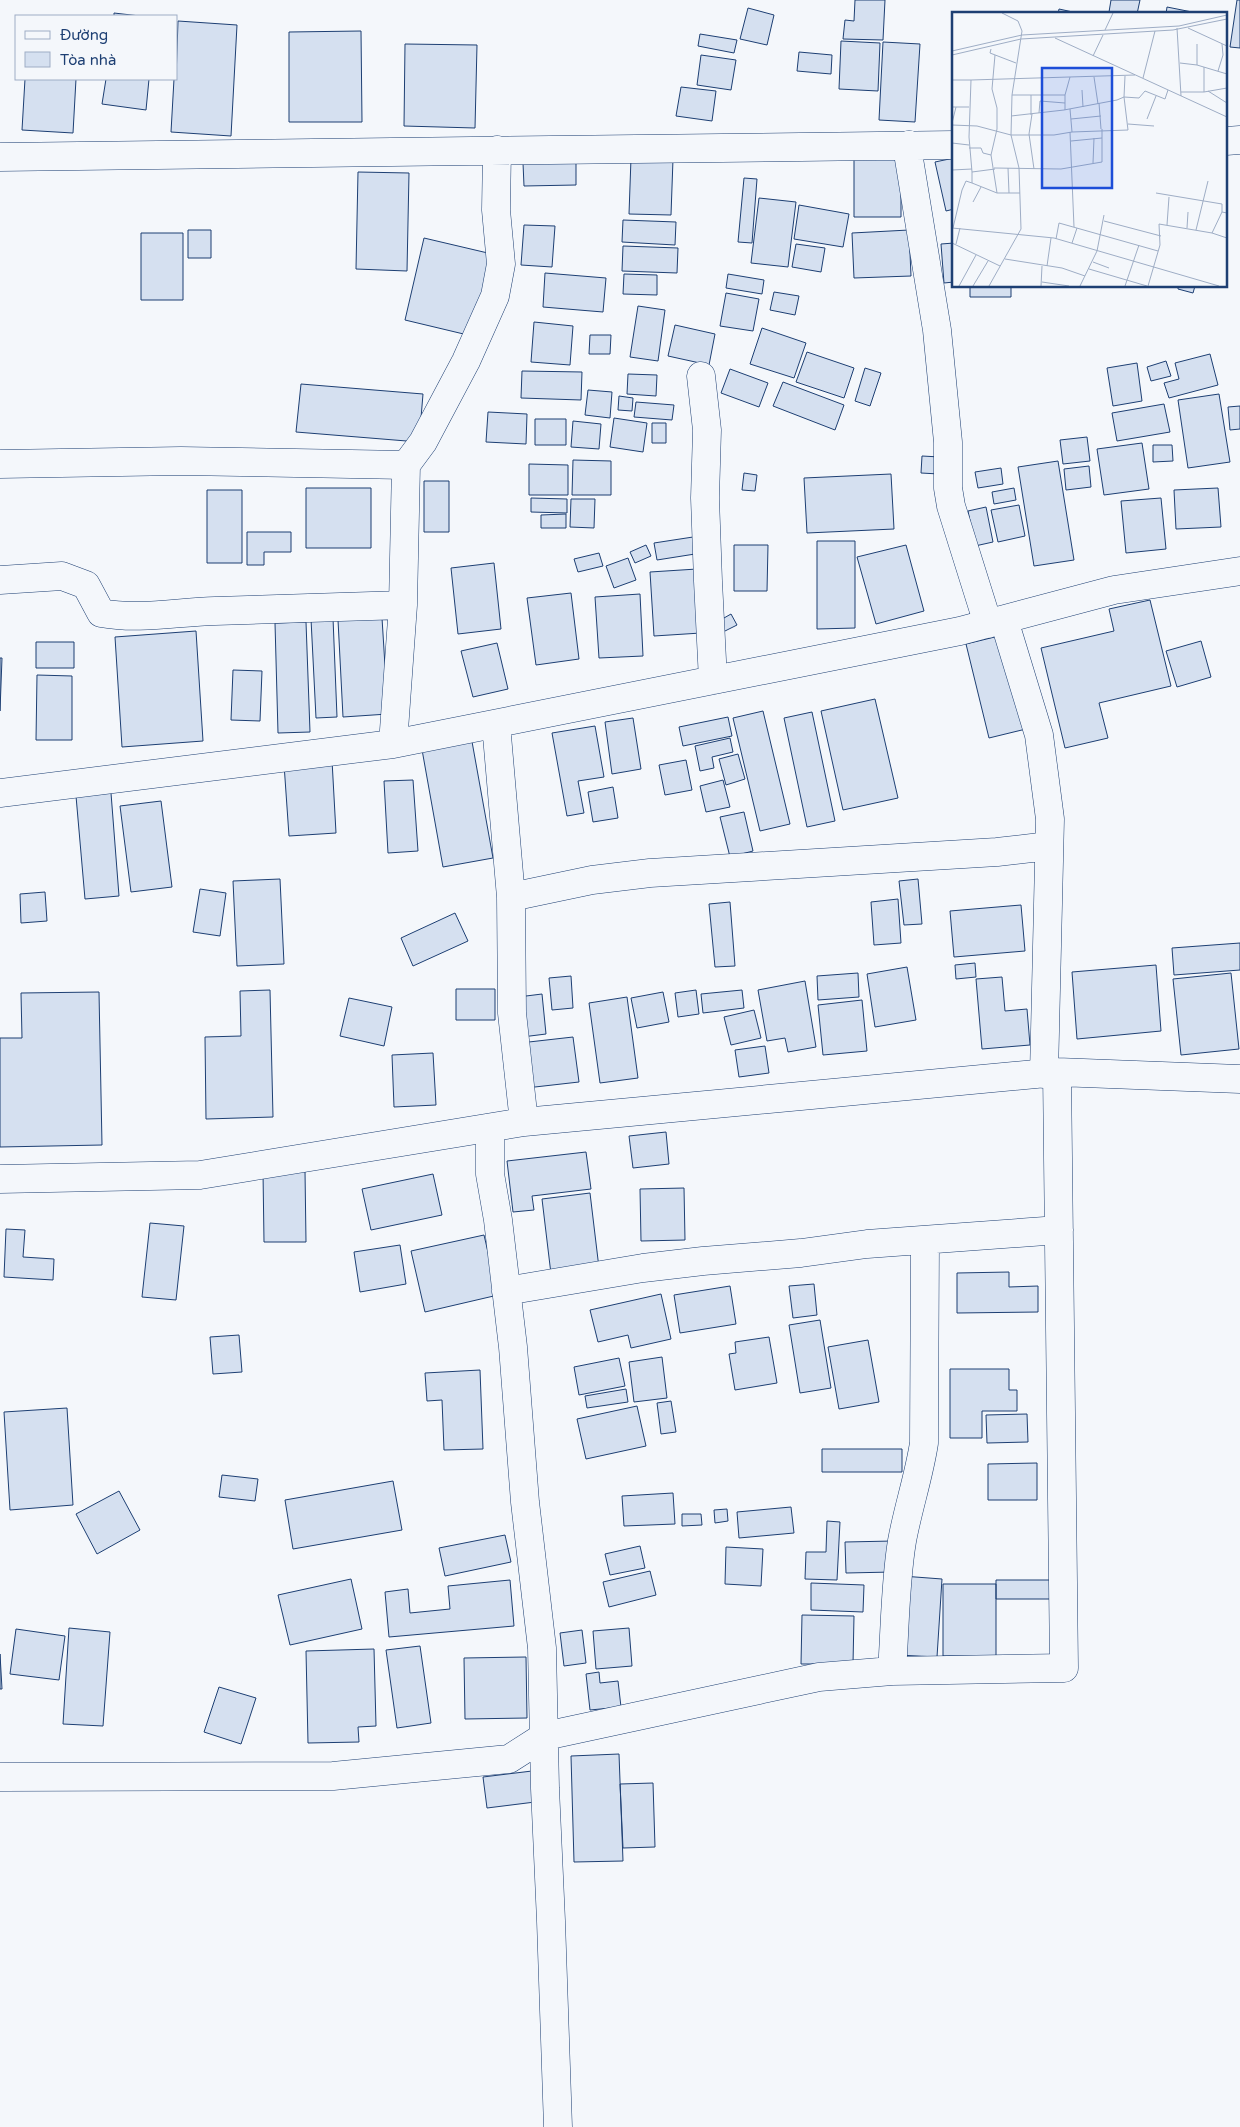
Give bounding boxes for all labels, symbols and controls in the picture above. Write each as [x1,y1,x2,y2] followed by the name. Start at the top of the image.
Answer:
[952,12,1228,288] inset map
[15,15,178,80] legend
[60,26,108,44] text: Đường
[60,51,116,69] text: Tòa nhà

